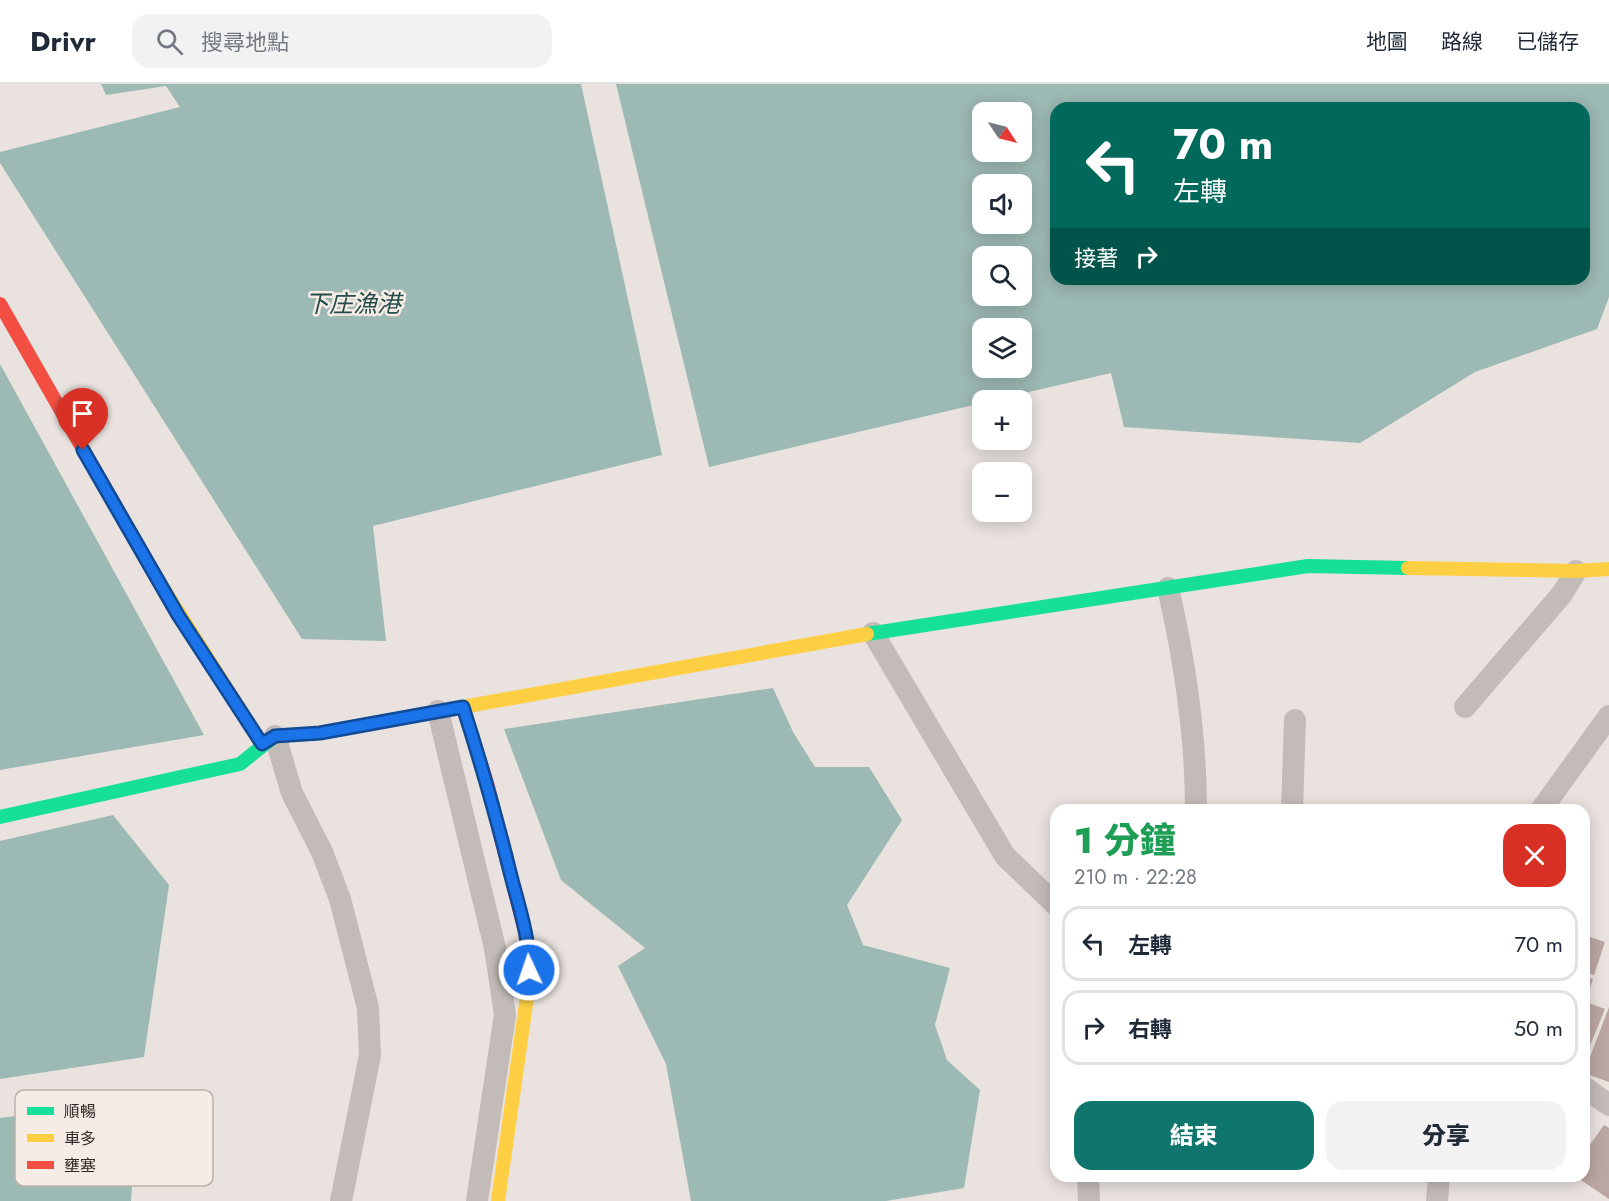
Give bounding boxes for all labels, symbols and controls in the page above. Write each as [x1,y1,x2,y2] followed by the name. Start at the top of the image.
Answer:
[132,14,552,68] search box
[30,21,96,62] text: Drivr
[153,25,186,58] icon: search
[201,26,289,58] text: 搜尋地點
[1366,27,1408,57] text: 地圖
[1441,27,1483,57] text: 路線
[1516,27,1579,57] text: 已儲存
[972,102,1032,162] north arrow
[972,102,1032,522] map controls
[1173,114,1273,175] text: 70 m
[1074,126,1152,204] icon: left
[1173,172,1227,211] text: 左轉
[972,174,1032,234] button: sound
[1130,240,1163,273] icon: right
[1074,242,1118,274] text: 接著
[972,246,1032,306] button: search
[305,286,404,321] water label: 下庄漁港
[972,318,1032,378] button: layers
[57,388,108,450] pin
[972,390,1032,450] button: +
[66,397,99,430] icon: arrive
[972,462,1032,522] button: −
[1074,814,1176,866] text: 1 分鐘
[1503,824,1566,887] button: close
[1074,863,1197,892] text: 210 m · 22:28
[1077,927,1110,960] icon: left
[1514,928,1563,960] text: 70 m
[1128,929,1172,961] text: 左轉
[497,938,561,1002] position arrow
[1077,1011,1110,1044] icon: right
[1514,1012,1563,1044] text: 50 m
[1128,1013,1172,1045] text: 右轉
[15,1090,213,1186] legend
[64,1100,96,1123] text: 順暢
[1074,1101,1314,1170] button: 結束
[1326,1101,1566,1170] button: 分享
[64,1127,96,1150] text: 車多
[64,1154,96,1177] text: 壅塞

